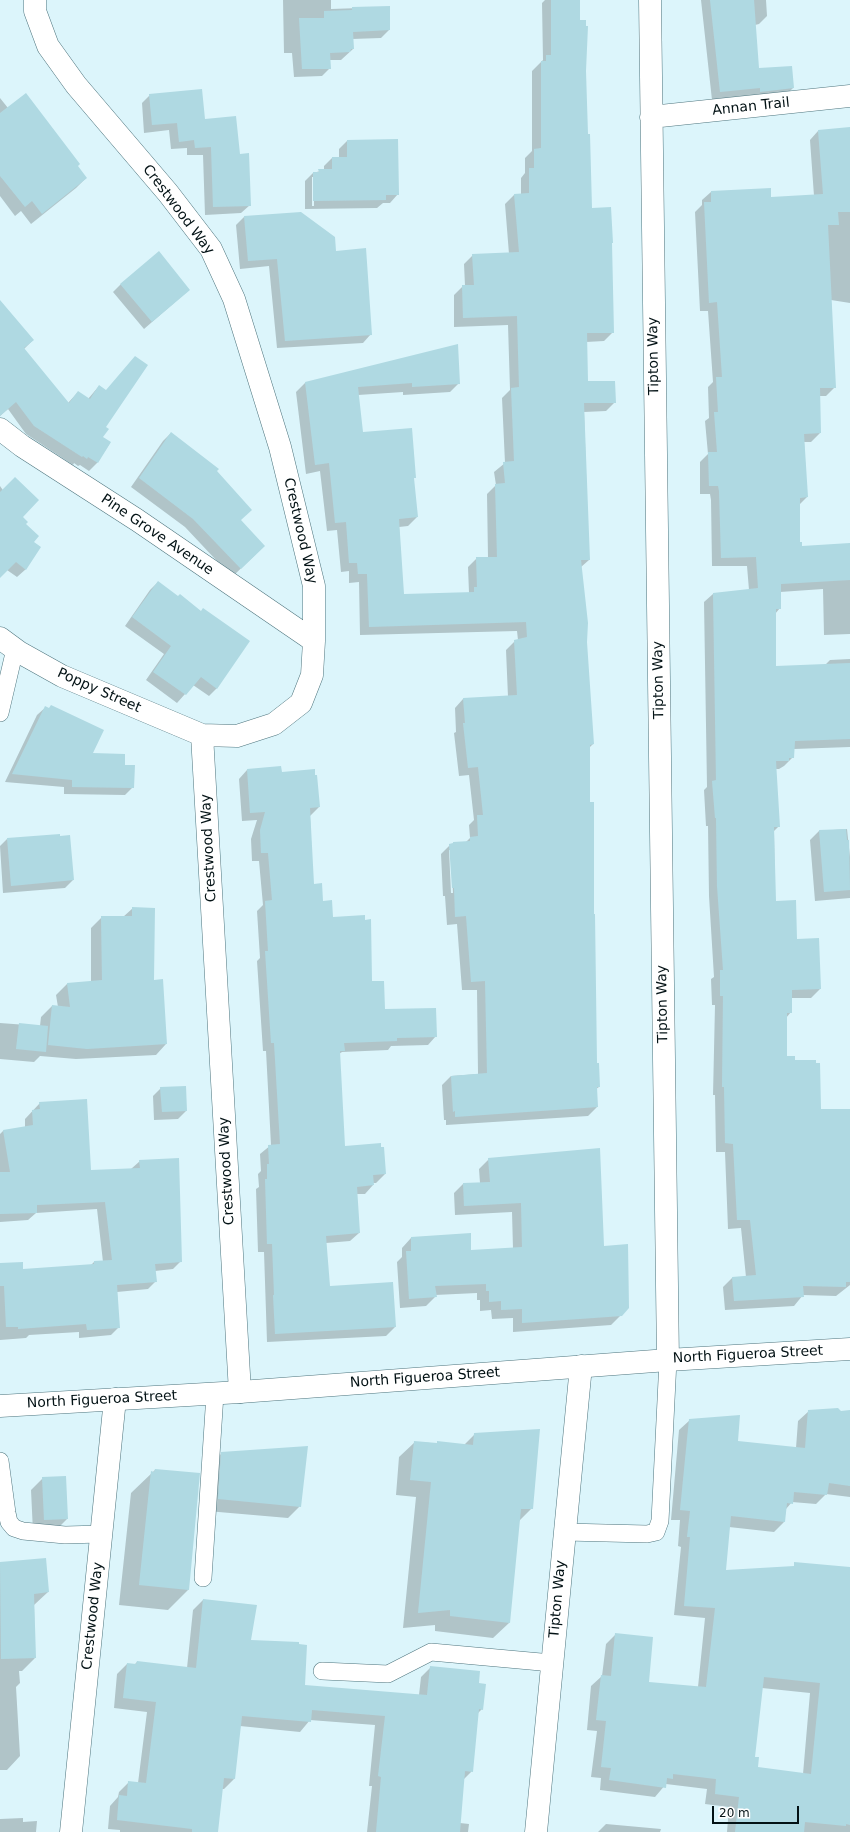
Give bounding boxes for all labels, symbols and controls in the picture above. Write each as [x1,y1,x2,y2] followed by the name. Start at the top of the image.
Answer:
[711,95,791,119] street label: Annan Trail
[139,162,217,258] street label: Crestwood Way
[645,317,663,395] street label: Tipton Way
[280,476,320,586] street label: Crestwood Way
[98,491,216,579] street label: Pine Grove Avenue
[650,641,668,719] street label: Tipton Way
[55,665,143,717] street label: Poppy Street
[198,793,220,903] street label: Crestwood Way
[654,965,672,1043] street label: Tipton Way
[216,1116,238,1226] street label: Crestwood Way
[672,1343,824,1367] street label: North Figueroa Street
[349,1364,501,1392] street label: North Figueroa Street
[26,1388,178,1412] street label: North Figueroa Street
[546,1559,570,1639] street label: Tipton Way
[79,1561,107,1671] street label: Crestwood Way
[714,1798,801,1824] scale bar
[719,1806,750,1820] text: 20 m

